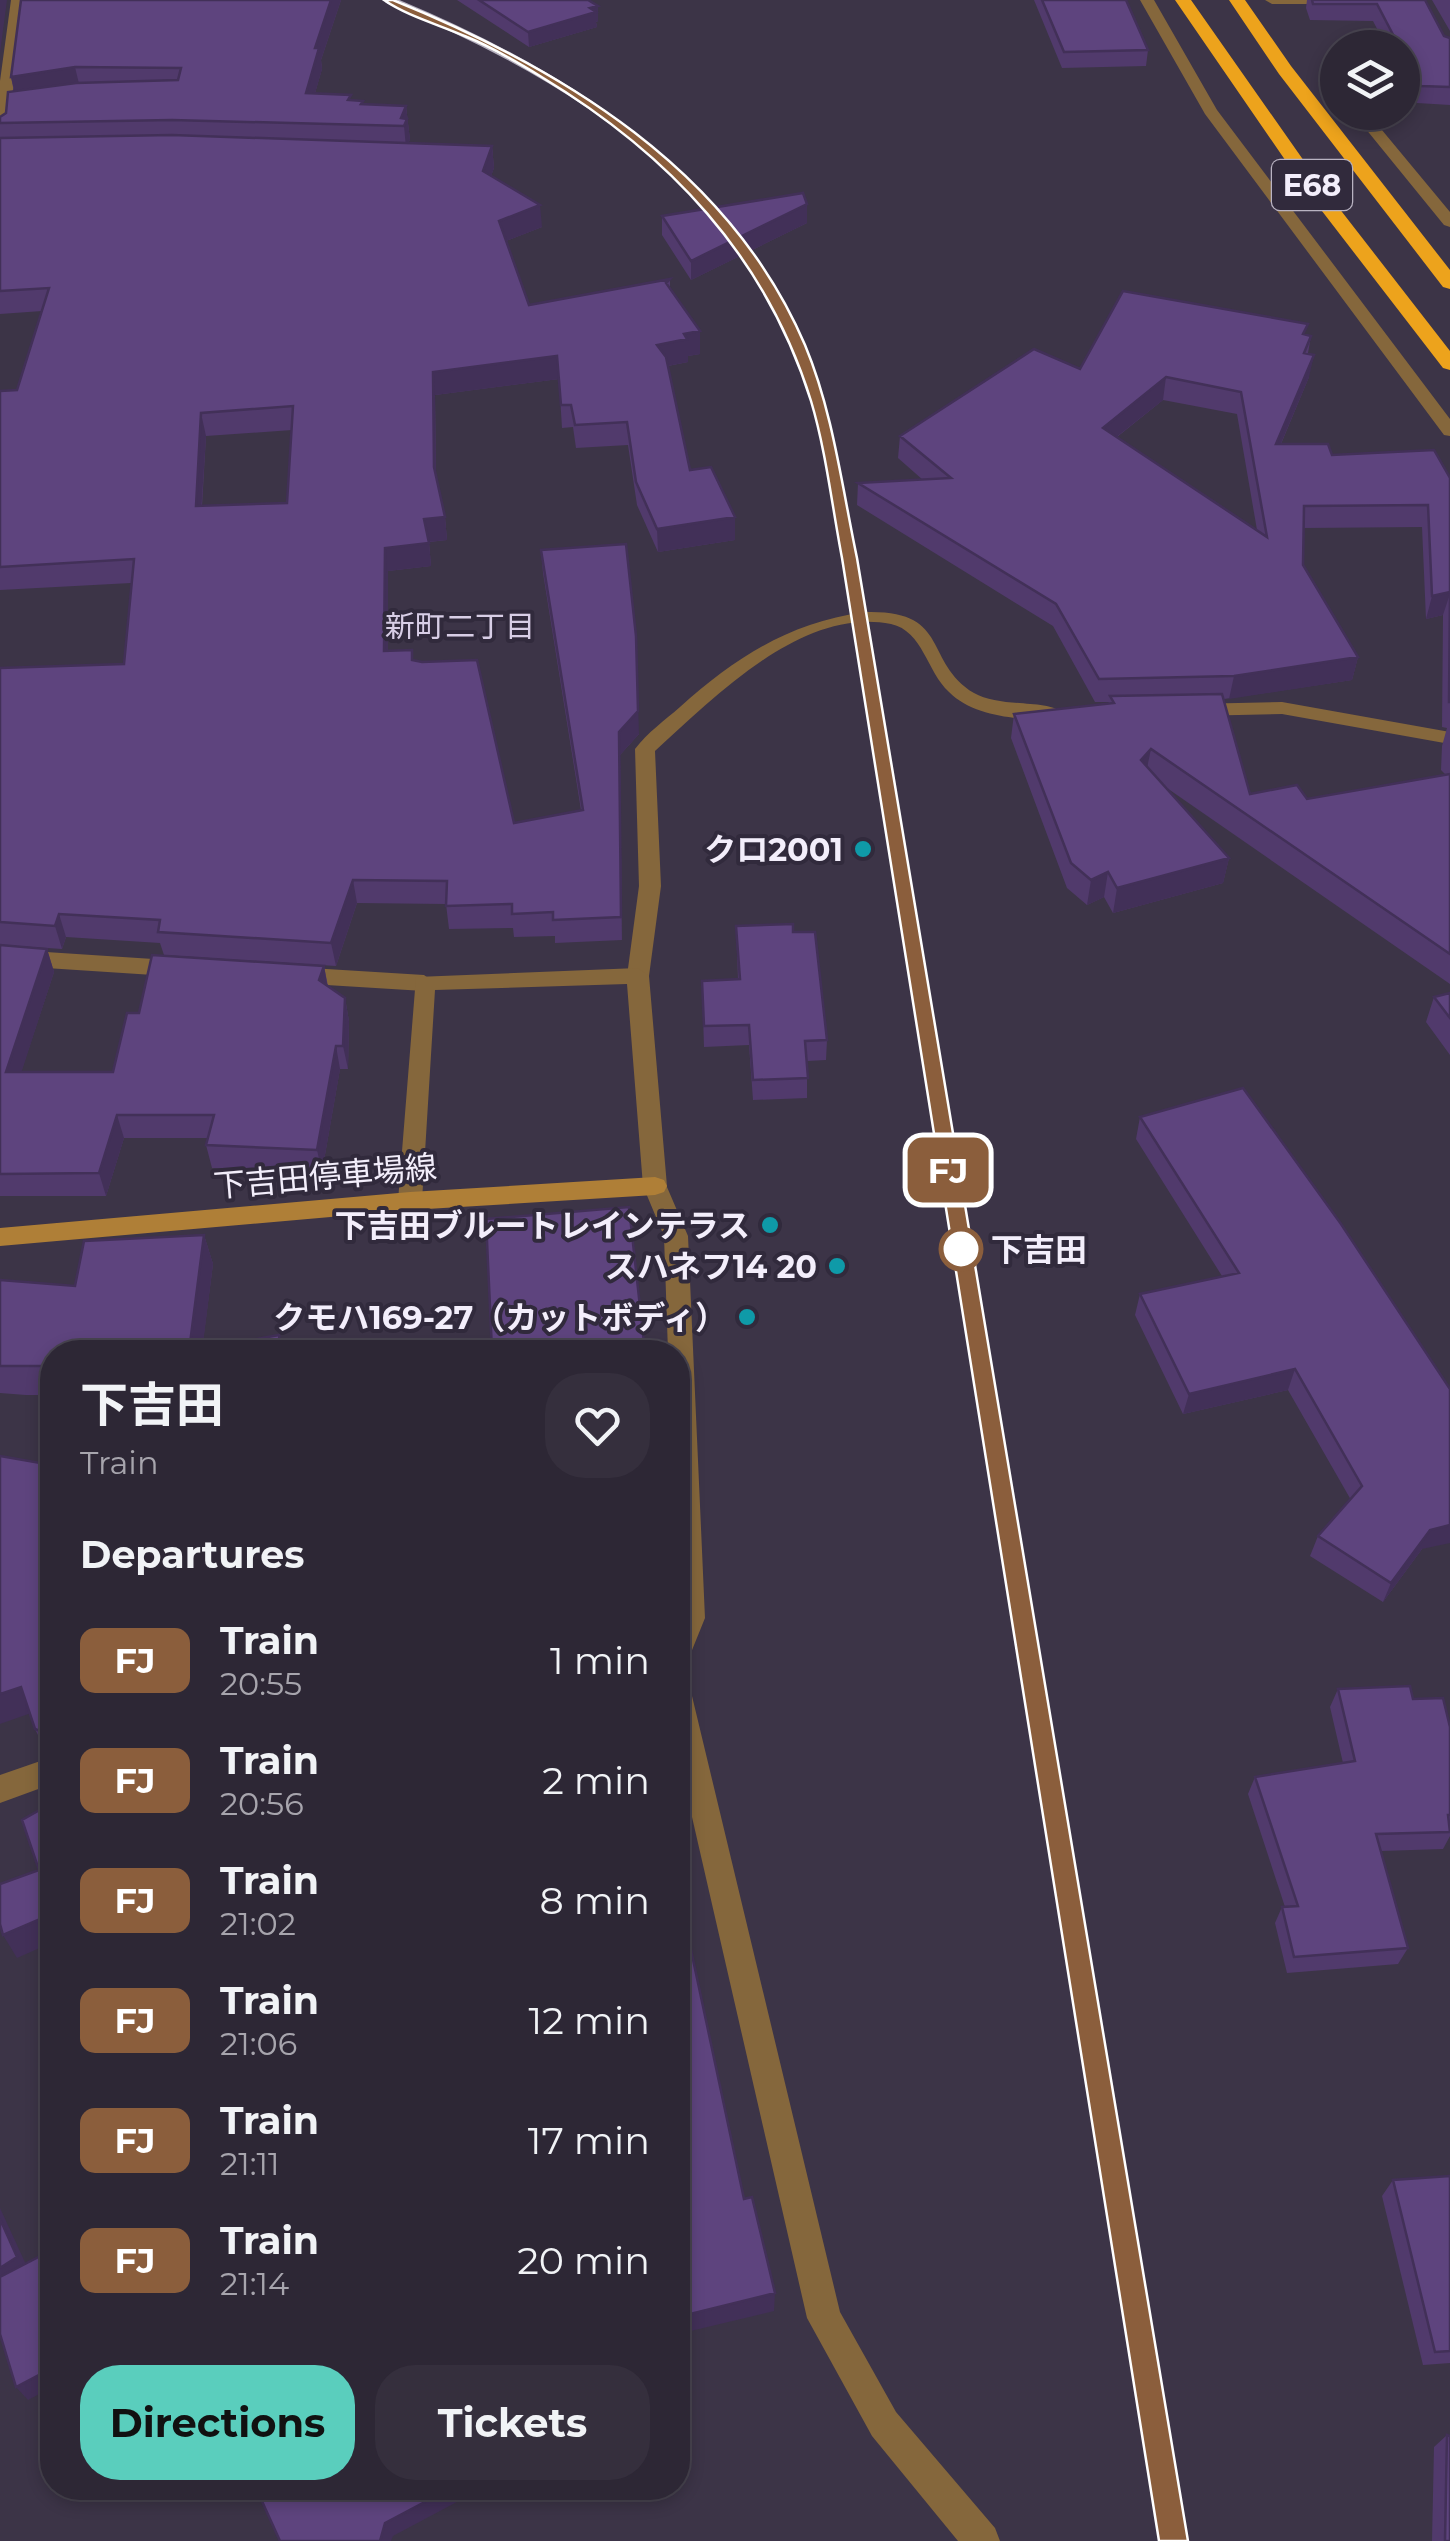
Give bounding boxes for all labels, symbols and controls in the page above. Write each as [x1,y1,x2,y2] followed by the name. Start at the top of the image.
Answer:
[1320,30,1420,130] map controls
[1320,30,1420,130] button: layers
[1272,160,1352,210] road number: E68
[385,608,535,645] district label: 新町二丁目
[704,830,843,869] place label: クロ2001
[852,838,874,860] marker: クロ2001
[903,1138,993,1202] line badge: FJ
[212,1147,438,1205] street label: 下吉田停車場線
[928,1149,968,1192] text: FJ
[335,1206,750,1245] place label: 下吉田ブルートレインテラス
[759,1214,781,1236] marker: 下吉田ブルートレインテラス
[940,1228,982,1270] marker: 下吉田
[991,1230,1087,1269] place label: 下吉田
[605,1247,817,1286] place label: スハネフ14 20
[826,1255,848,1277] marker: スハネフ14 20
[273,1298,727,1337] place label: クモハ169-27（カットボディ）
[736,1306,758,1328] marker: クモハ169-27（カットボディ）
[545,1373,650,1478] button: heart
[80,1376,224,1434] text: 下吉田
[80,1443,159,1482] text: Train
[80,1531,304,1578] text: Departures
[220,1617,319,1664] text: Train
[550,1637,650,1684] text: 1 min
[115,1639,155,1682] text: FJ
[220,1664,302,1703] text: 20:55
[220,1737,319,1784] text: Train
[542,1757,650,1804] text: 2 min
[115,1759,155,1802] text: FJ
[220,1784,304,1823] text: 20:56
[220,1857,319,1904] text: Train
[540,1877,650,1924] text: 8 min
[115,1879,155,1922] text: FJ
[220,1904,296,1943] text: 21:02
[220,1977,319,2024] text: Train
[529,1997,650,2044] text: 12 min
[115,1999,155,2042] text: FJ
[220,2024,297,2063] text: 21:06
[220,2097,319,2144] text: Train
[528,2117,650,2164] text: 17 min
[115,2119,155,2162] text: FJ
[220,2144,280,2183] text: 21:11
[220,2217,319,2264] text: Train
[517,2237,650,2284] text: 20 min
[115,2239,155,2282] text: FJ
[220,2264,289,2303] text: 21:14
[80,2365,355,2480] button: Directions
[375,2365,650,2480] button: Tickets

